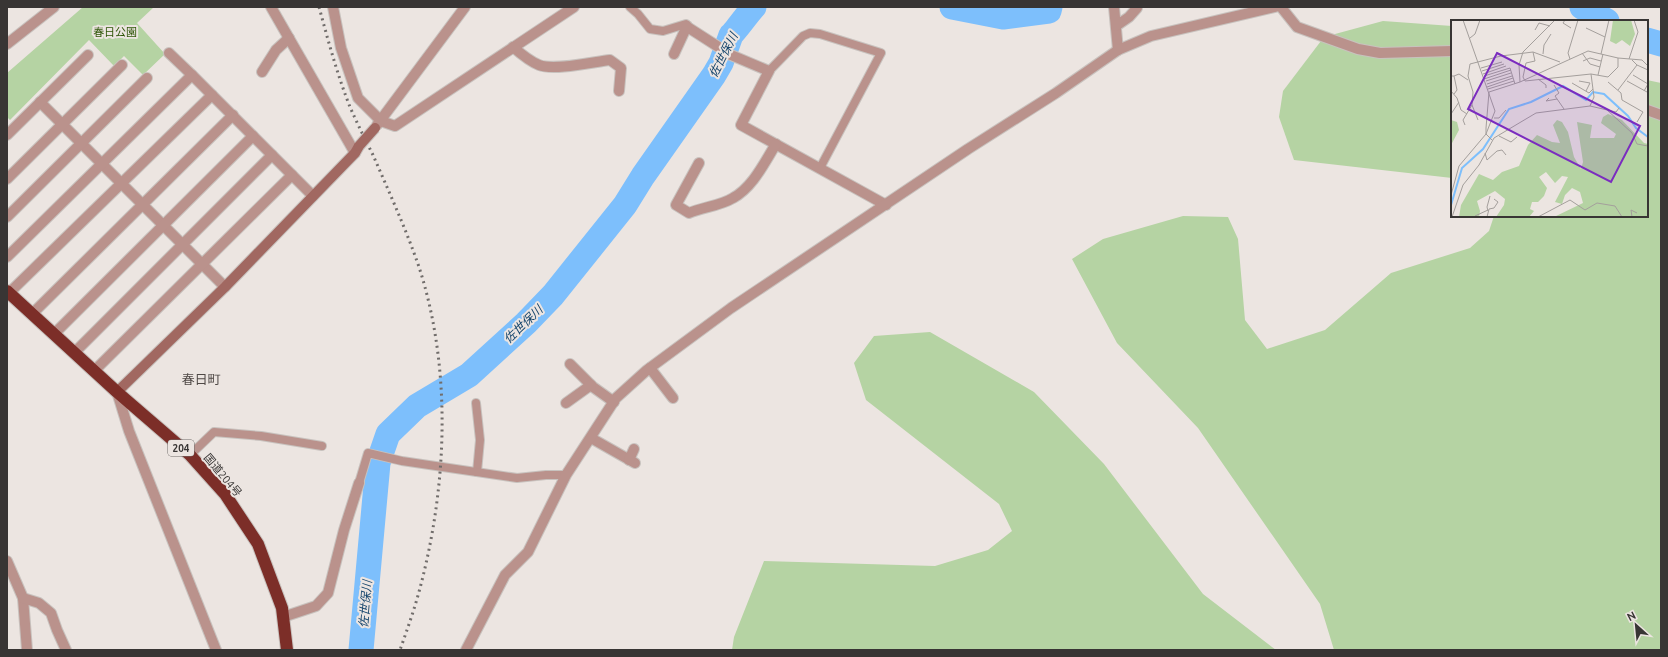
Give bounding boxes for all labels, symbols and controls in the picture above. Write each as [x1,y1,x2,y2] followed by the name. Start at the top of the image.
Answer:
[1451,20,1648,217] inset map
[93,26,137,38] park label: 春日公園
[706,29,741,79] water label: 佐世保川
[501,301,546,345] water label: 佐世保川
[181,372,221,386] district label: 春日町
[168,440,194,456] road number: 204
[202,451,244,499] street label: 国道204号
[356,578,374,628] water label: 佐世保川
[1616,605,1656,645] north arrow
[1625,609,1638,623] text: N

